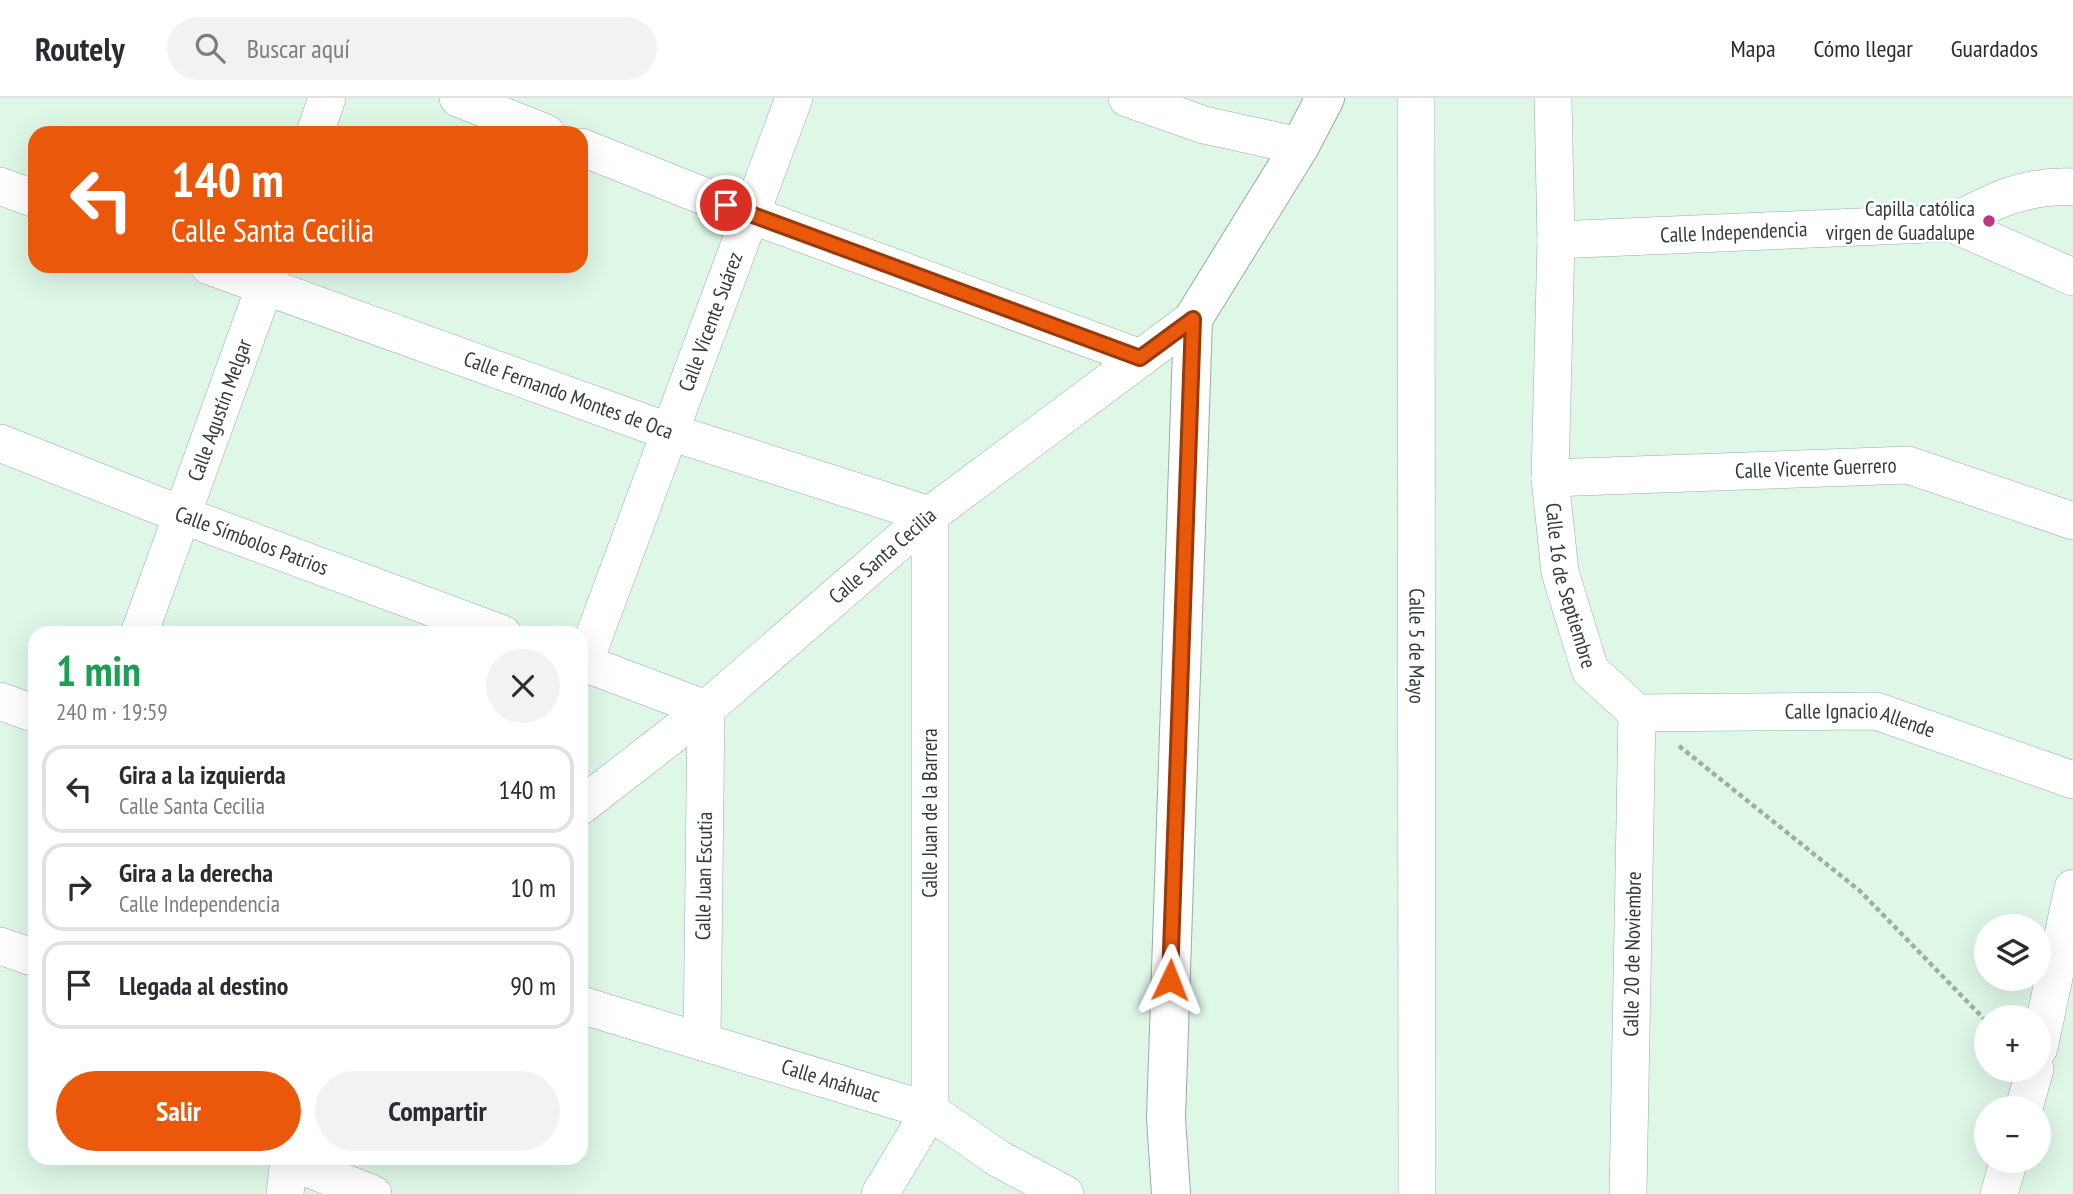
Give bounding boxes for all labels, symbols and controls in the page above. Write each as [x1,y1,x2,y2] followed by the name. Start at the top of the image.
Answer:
[167,17,657,80] search box
[35,27,125,70] text: Routely
[191,29,229,67] icon: search
[247,32,350,65] text: Buscar aquí
[1731,33,1776,64] text: Mapa
[1814,33,1913,64] text: Cómo llegar
[1951,33,2038,64] text: Guardados
[171,147,284,211] text: 140 m
[56,154,147,245] icon: left
[696,175,756,235] pin
[707,186,745,224] icon: arrive
[1826,195,1975,246] place label: Capilla católica virgen de Guadalupe
[171,209,374,251] text: Calle Santa Cecilia
[1981,213,1997,229] marker: Capilla católica virgen de Guadalupe
[1660,215,1808,248] street label: Calle Independencia
[672,248,749,395] street label: Calle Vicente Suárez
[181,335,258,485] street label: Calle Agustín Melgar
[460,345,677,445] street label: Calle Fernando Montes de Oca
[1735,451,1897,484] street label: Calle Vicente Guerrero
[171,500,332,581] street label: Calle Símbolos Patrios
[823,502,942,609] street label: Calle Santa Cecilia
[1540,502,1603,671] street label: Calle 16 de Septiembre
[1403,588,1431,704] street label: Calle 5 de Mayo
[56,643,141,698] text: 1 min
[486,649,560,723] button: close
[56,697,168,726] text: 240 m · 19:59
[1784,697,1939,744] street label: Calle Ignacio Allende
[916,728,943,898] street label: Calle Juan de la Barrera
[119,758,286,791] text: Gira a la izquierda
[60,770,98,808] icon: left
[498,773,556,806] text: 140 m
[119,791,265,820] text: Calle Santa Cecilia
[689,812,718,940] street label: Calle Juan Escutia
[119,856,273,889] text: Gira a la derecha
[60,868,98,906] icon: right
[510,871,556,904] text: 10 m
[1617,871,1647,1037] street label: Calle 20 de Noviembre
[119,889,280,918] text: Calle Independencia
[1974,914,2051,1173] map controls
[1974,914,2051,991] button: layers
[1133,943,1207,1017] position arrow
[60,966,98,1004] icon: arrive
[119,969,288,1002] text: Llegada al destino
[510,969,556,1002] text: 90 m
[1974,1005,2051,1082] button: +
[778,1053,884,1108] street label: Calle Anáhuac
[56,1071,301,1151] button: Salir
[315,1071,560,1151] button: Compartir
[1974,1096,2051,1173] button: −

